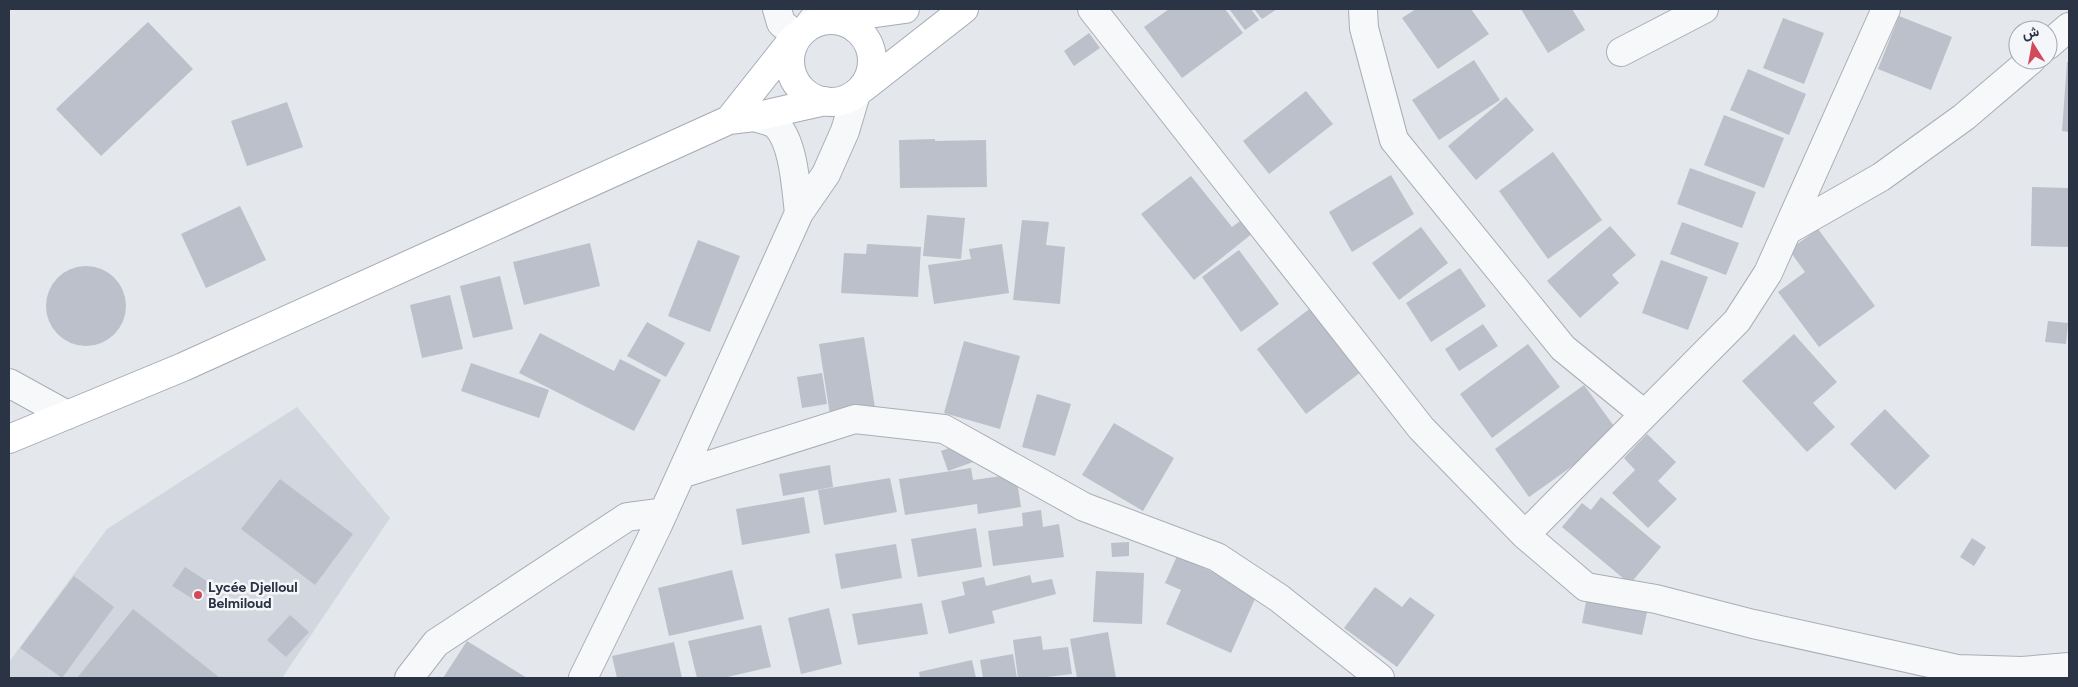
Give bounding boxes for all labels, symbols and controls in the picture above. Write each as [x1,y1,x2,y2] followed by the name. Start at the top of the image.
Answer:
[2008,20,2058,70] north arrow
[2021,23,2041,43] text: ش
[208,579,298,612] place label: Lycée Djelloul Belmiloud
[192,589,204,601] marker: Lycée Djelloul Belmiloud

